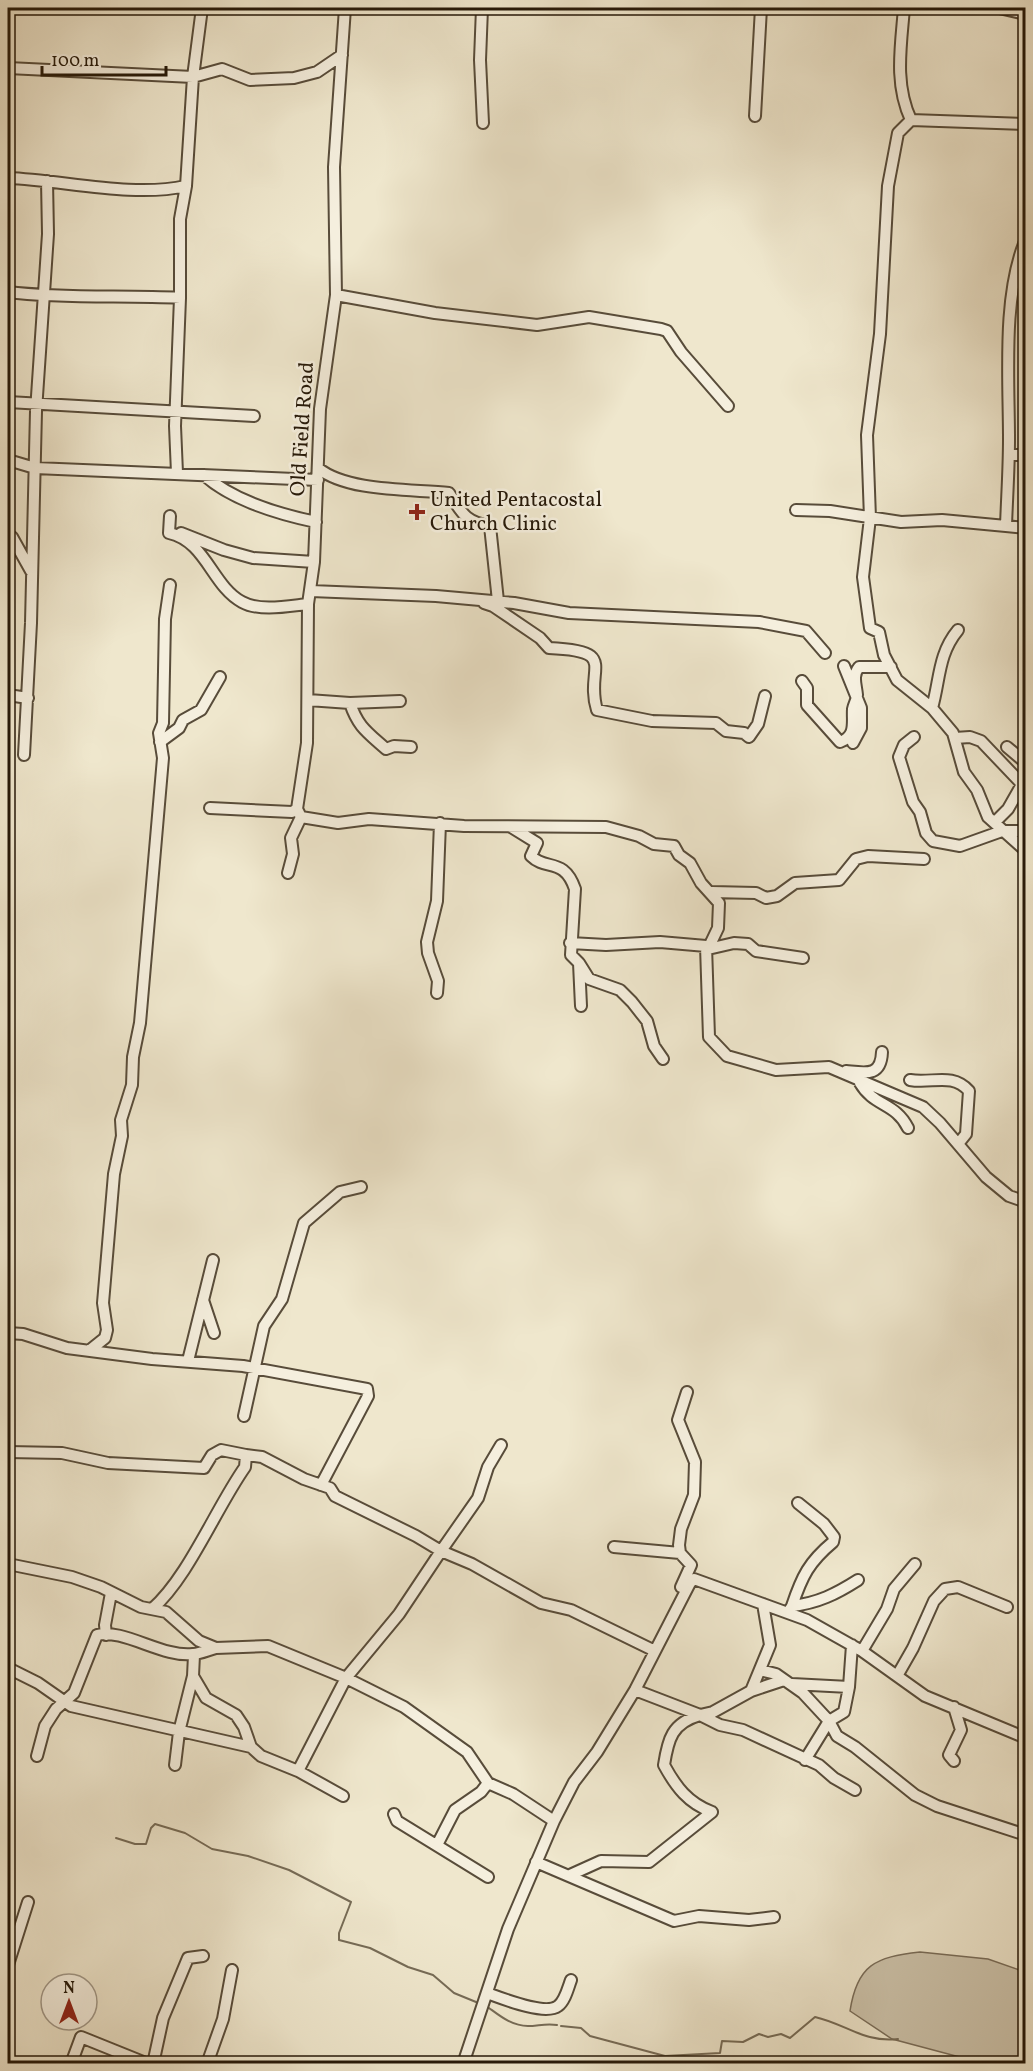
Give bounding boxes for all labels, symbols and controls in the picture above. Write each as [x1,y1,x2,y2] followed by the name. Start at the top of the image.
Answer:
[42,39,166,77] scale bar
[51,49,100,74] text: 100 m
[284,361,322,497] street label: Old Field Road
[430,486,602,539] place label: United Pentacostal Church Clinic
[408,503,426,521] marker: United Pentacostal Church Clinic
[39,1972,99,2032] north arrow
[63,1978,75,2000] text: N

